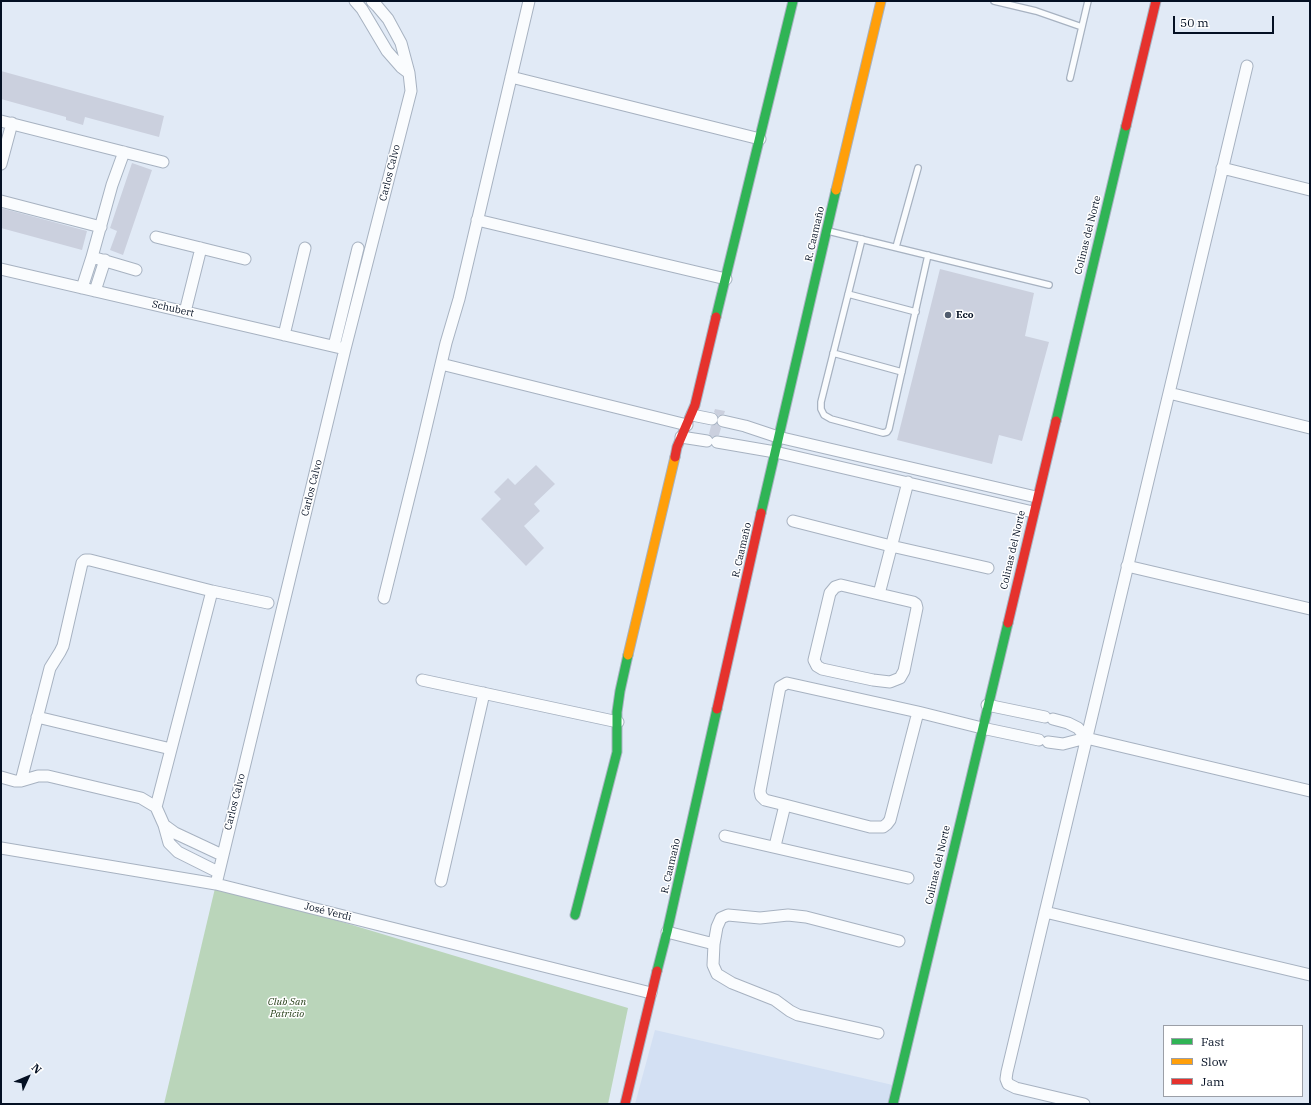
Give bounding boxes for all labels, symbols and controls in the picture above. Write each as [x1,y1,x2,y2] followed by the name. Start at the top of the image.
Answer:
[1175,8,1276,34] scale bar
[1180,15,1209,30] text: 50 m
[377,143,403,203] street label: Carlos Calvo
[1072,194,1104,276] street label: Colinas del Norte
[803,205,827,263] street label: R. Caamaño
[151,298,195,320] street label: Schubert
[956,309,974,321] place label: Eco
[943,310,953,320] marker: Eco
[299,458,325,518] street label: Carlos Calvo
[998,509,1028,591] street label: Colinas del Norte
[730,521,754,579] street label: R. Caamaño
[222,772,248,832] street label: Carlos Calvo
[923,824,953,906] street label: Colinas del Norte
[659,837,683,895] street label: R. Caamaño
[303,900,353,924] street label: José Verdi
[268,996,306,1020] park label: Club San Patricio
[1163,1025,1303,1097] legend
[1201,1034,1225,1049] text: Fast
[1201,1054,1228,1069] text: Slow
[8,1057,48,1097] north arrow
[29,1061,45,1077] text: N
[1201,1074,1224,1089] text: Jam

